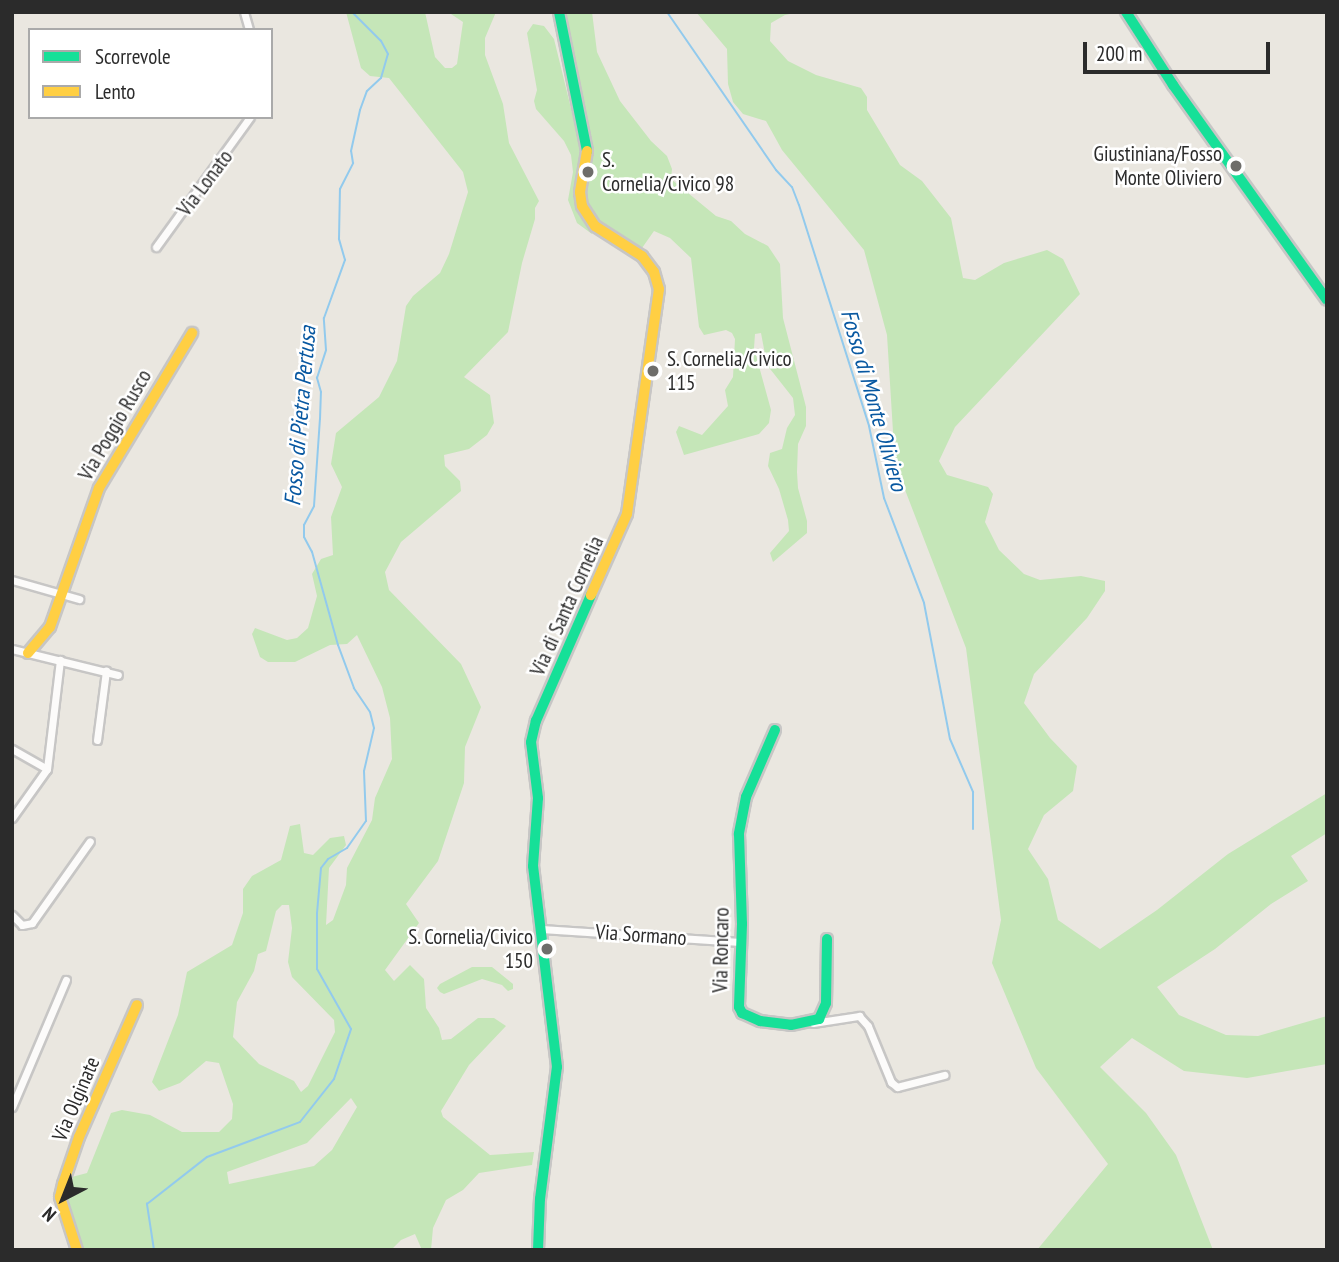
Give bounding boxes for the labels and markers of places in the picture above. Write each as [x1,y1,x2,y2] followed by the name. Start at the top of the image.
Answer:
[1094,141,1222,191] place label: Giustiniana/Fosso Monte Oliviero
[602,147,734,197] place label: S. Cornelia/Civico 98
[1228,158,1244,174] marker: Giustiniana/Fosso Monte Oliviero
[580,164,596,180] marker: S. Cornelia/Civico 98
[667,346,793,396] place label: S. Cornelia/Civico 115
[645,363,661,379] marker: S. Cornelia/Civico 115
[407,924,533,974] place label: S. Cornelia/Civico 150
[539,941,555,957] marker: S. Cornelia/Civico 150

